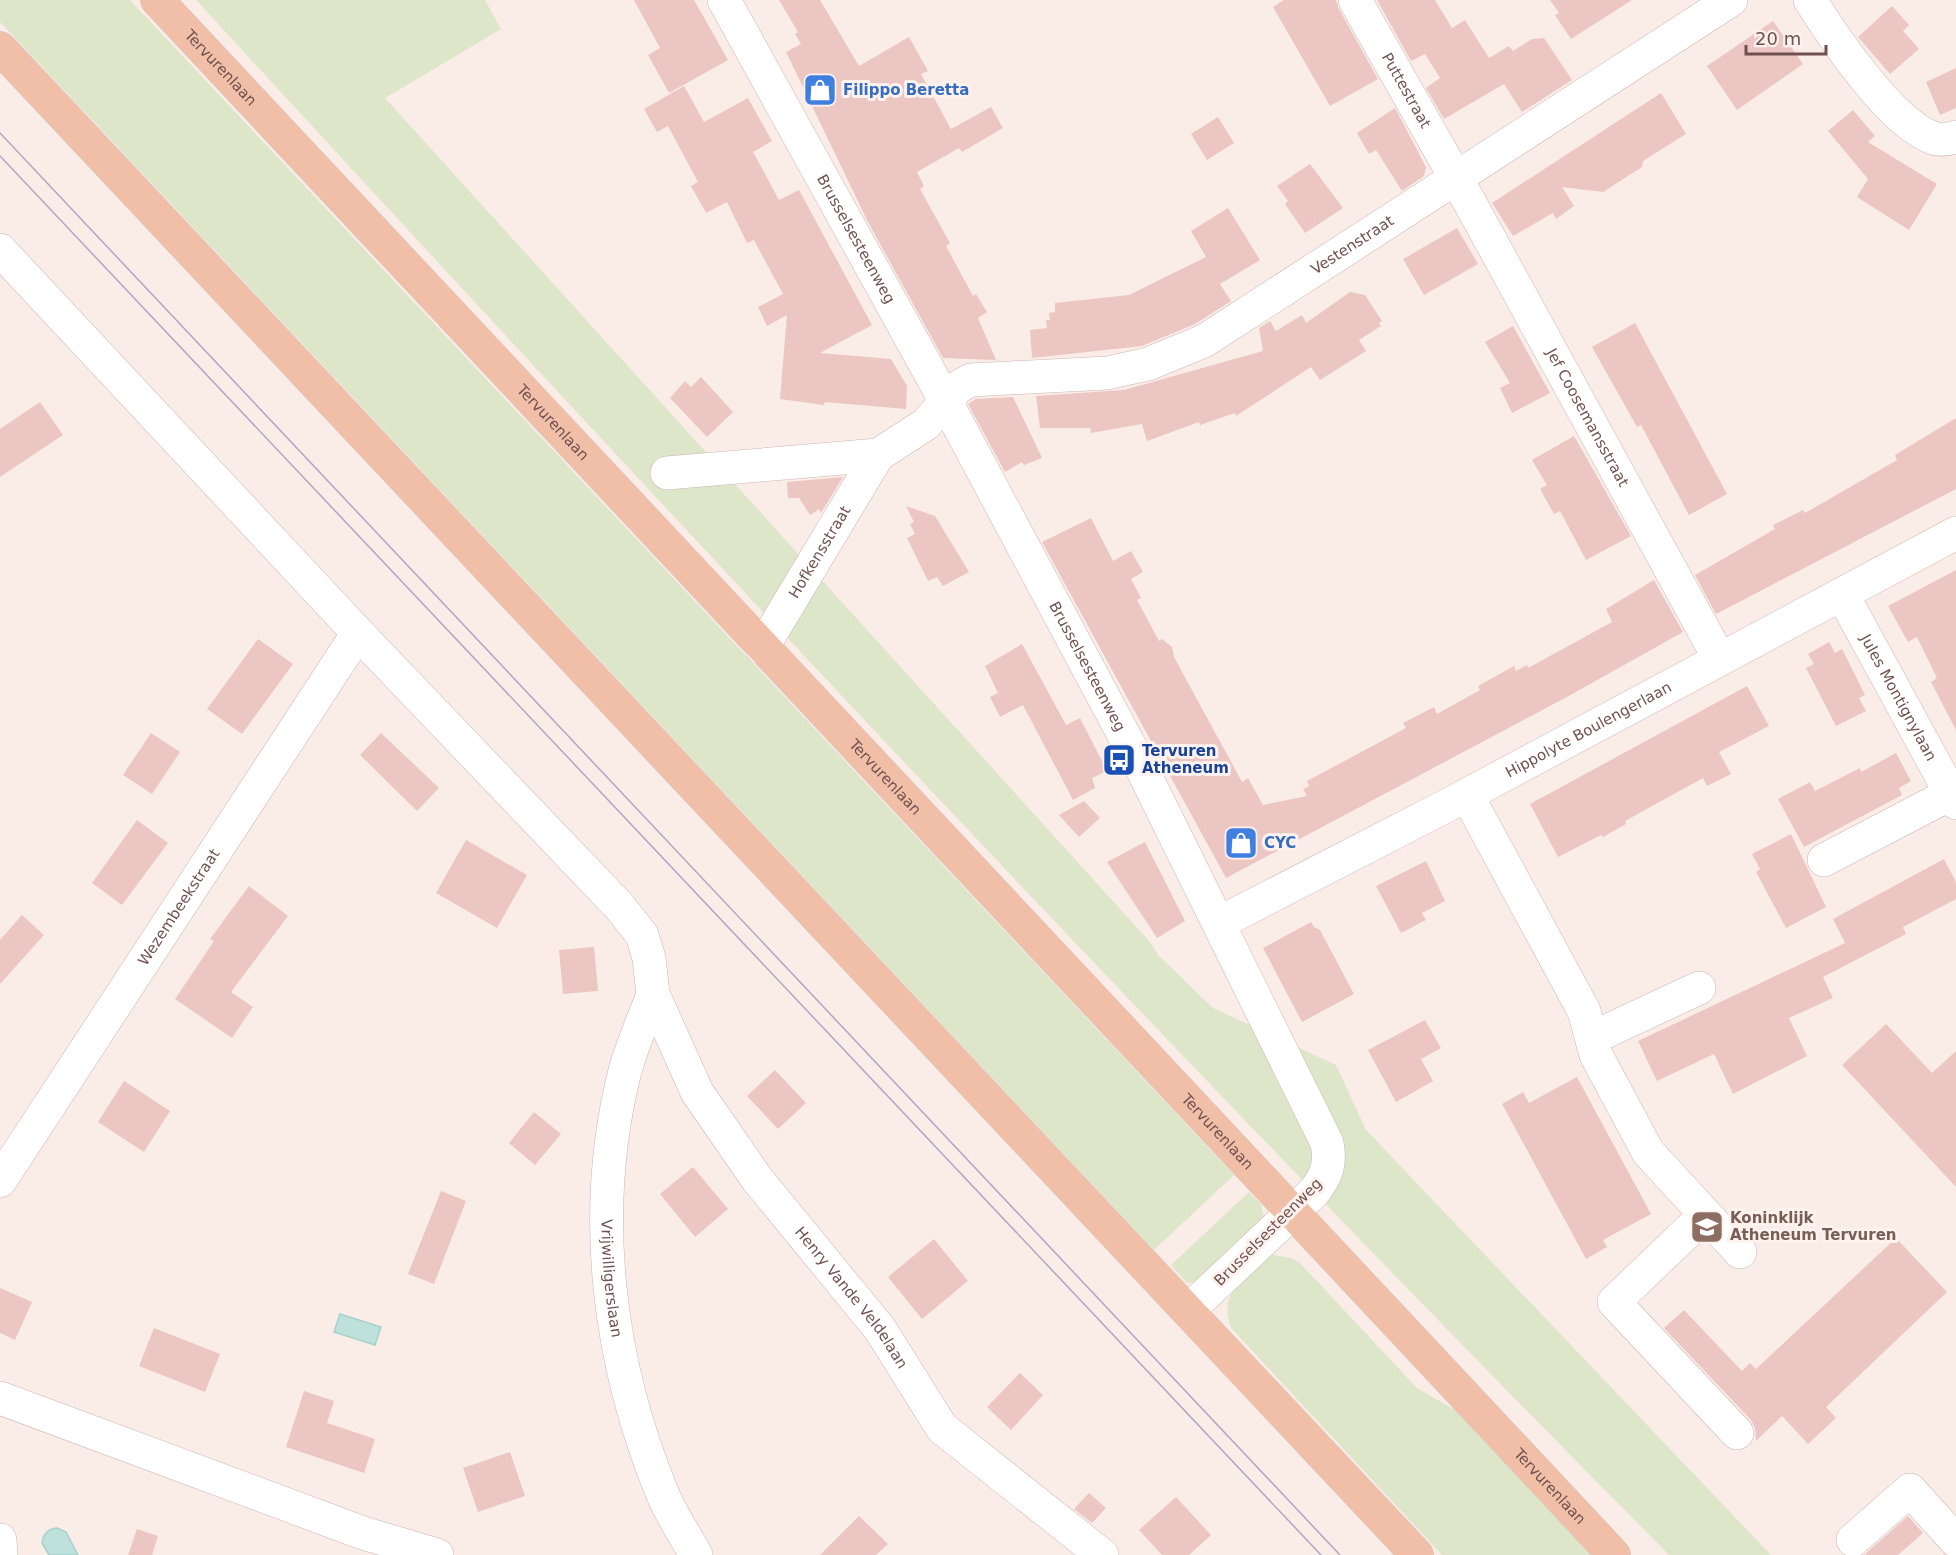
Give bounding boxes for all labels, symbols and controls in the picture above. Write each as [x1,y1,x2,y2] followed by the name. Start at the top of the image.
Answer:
[1746,18,1826,56] scale bar
[180,26,260,109] street label: Tervurenlaan
[1755,28,1801,49] text: 20 m
[1378,50,1435,131] street label: Puttestraat
[802,72,838,108] shop icon: Filippo Beretta
[843,81,969,99] place label: Filippo Beretta
[813,171,899,307] street label: Brusselsesteenweg
[1308,212,1397,278] street label: Vestenstraat
[1542,344,1633,490] street label: Jef Coosemansstraat
[512,380,593,464] street label: Tervurenlaan
[785,502,854,601] street label: Hofkensstraat
[1045,598,1129,735] street label: Brusselsesteenweg
[1856,630,1940,764] street label: Jules Montignylaan
[1502,678,1675,781] street label: Hippolyte Boulengerlaan
[845,735,925,819] street label: Tervurenlaan
[1101,742,1137,778] bus stop icon: Tervuren Atheneum
[1142,742,1229,777] place label: Tervuren Atheneum
[1223,825,1259,861] shop icon: CYC
[1264,834,1296,852] place label: CYC
[134,845,224,969] street label: Wezembeekstraat
[1177,1089,1257,1173] street label: Tervurenlaan
[1210,1174,1326,1290] street label: Brusselsesteenweg
[1689,1209,1725,1245] school or university icon: Koninklijk Atheneum Tervuren
[1730,1209,1897,1244] place label: Koninklijk Atheneum Tervuren
[598,1219,626,1339] street label: Vrijwilligerslaan
[791,1223,912,1372] street label: Henry Vande Veldelaan
[1509,1444,1590,1528] street label: Tervurenlaan

